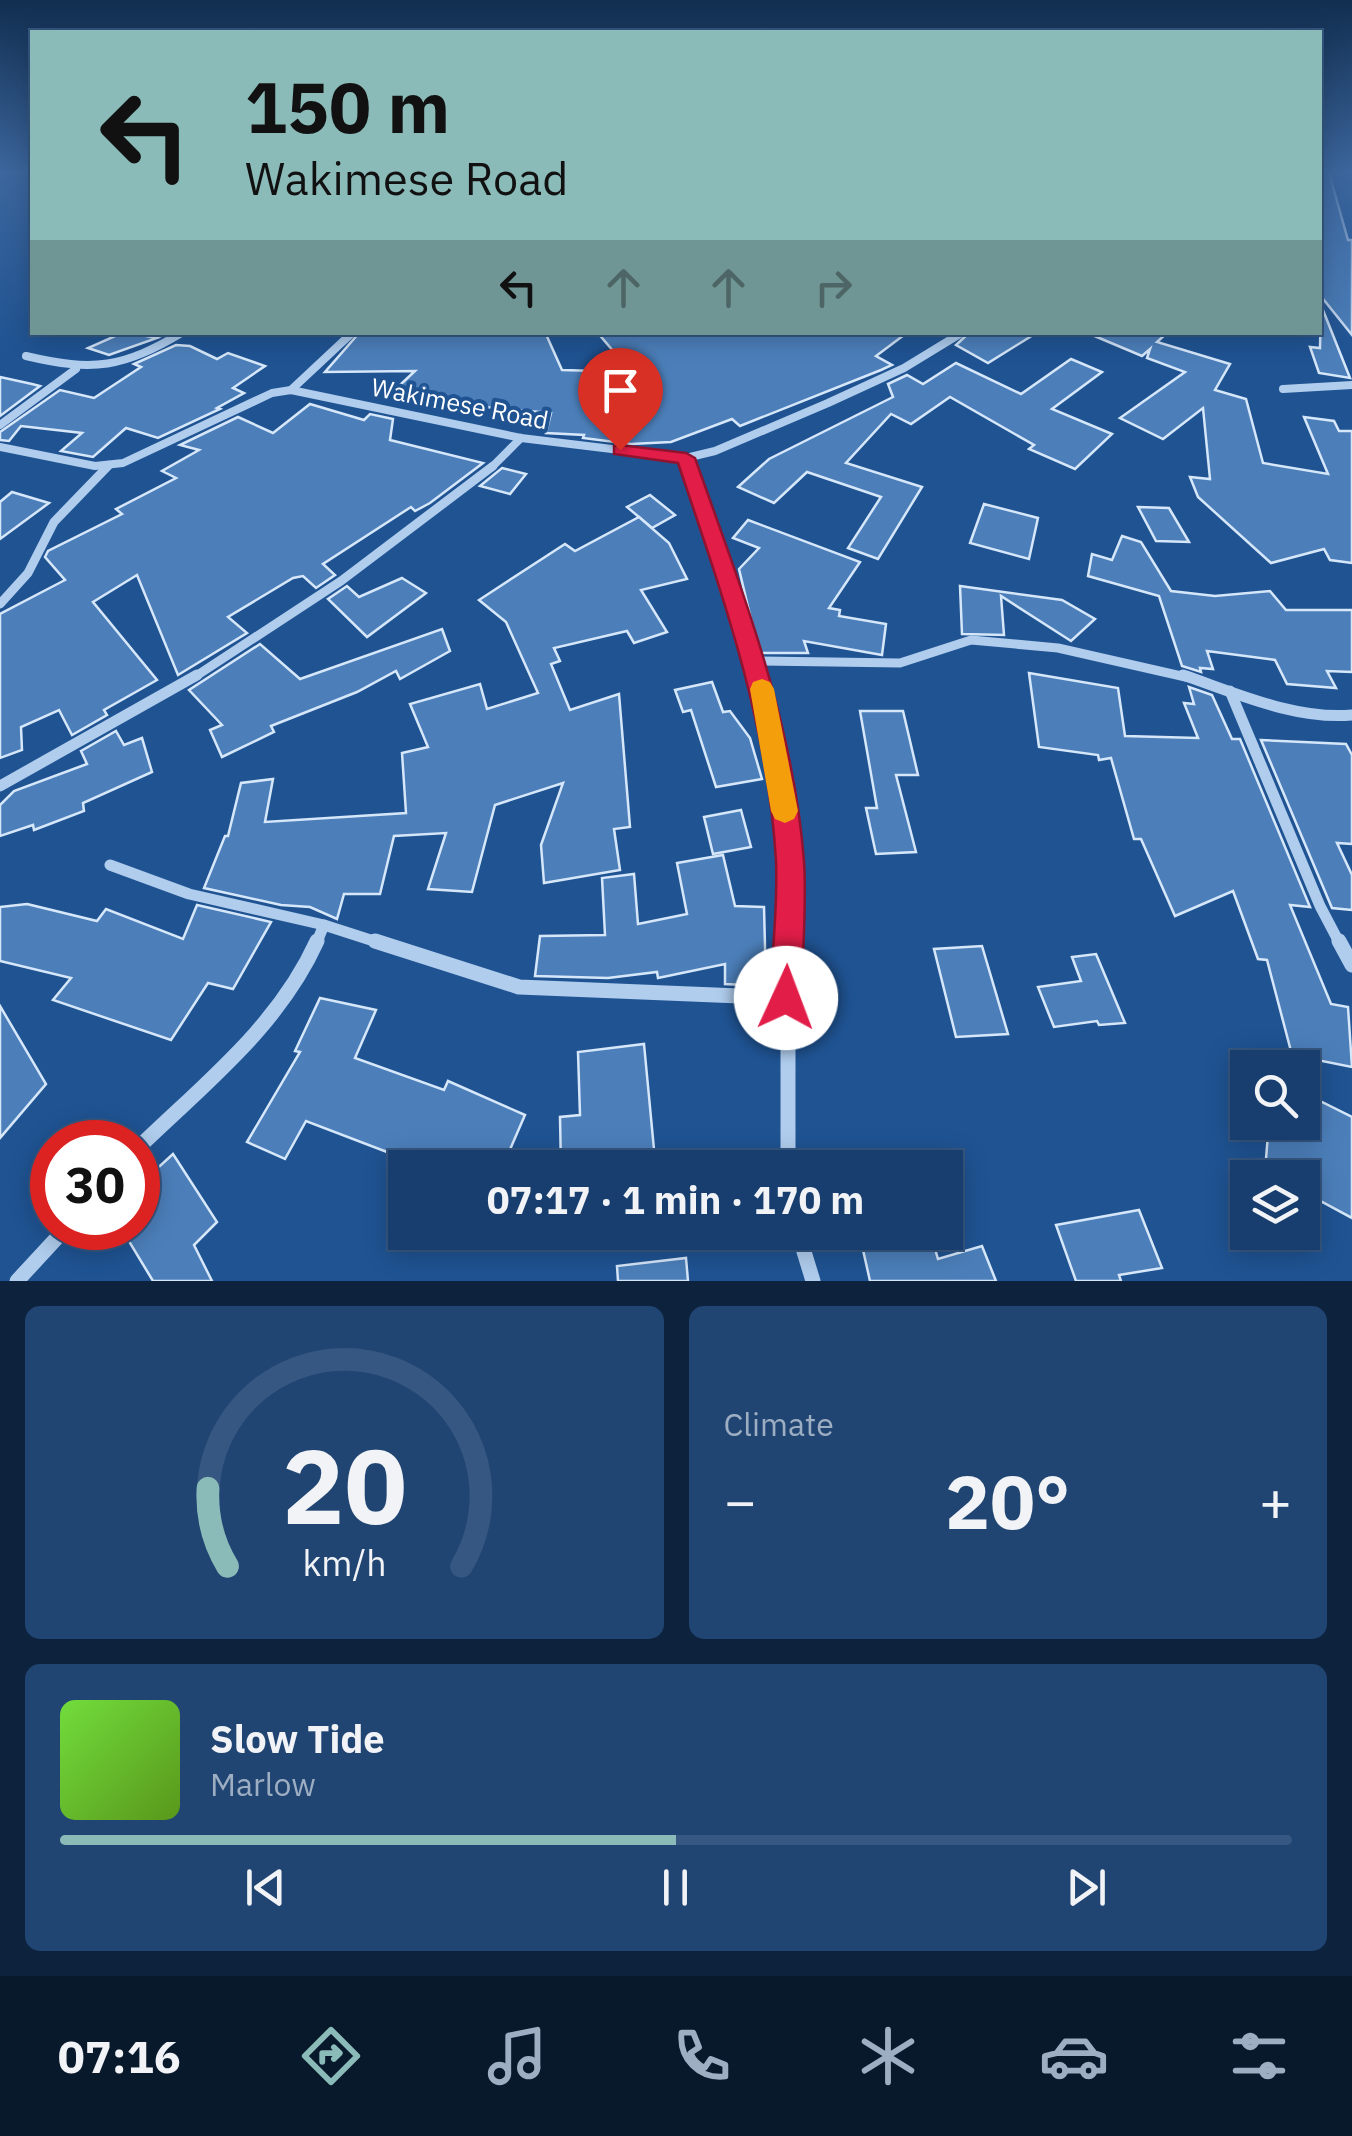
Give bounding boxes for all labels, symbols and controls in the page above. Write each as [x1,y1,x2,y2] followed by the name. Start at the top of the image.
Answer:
[245,61,450,152] text: 150 m
[80,70,210,200] icon: left
[245,149,568,207] text: Wakimese Road
[491,260,546,315] icon: left
[596,260,651,315] icon: ahead
[701,260,756,315] icon: ahead
[806,260,861,315] icon: right
[578,348,663,451] pin
[593,363,648,418] icon: arrive
[369,370,551,436] street label: Wakimese Road
[734,946,838,1050] position arrow
[1230,1050,1320,1250] map controls
[1230,1050,1320,1140] button: search
[30,1120,160,1250] speed limit sign: 30
[1230,1160,1320,1250] button: layers
[487,1175,864,1224] text: 07:17 · 1 min · 170 m
[724,1403,834,1445] text: Climate
[282,1417,407,1553] text: 20
[945,1452,1070,1550] text: 20°
[724,1465,757,1536] text: −
[1259,1465,1292,1536] text: +
[302,1539,386,1586] text: km/h
[210,1714,385,1763] text: Slow Tide
[210,1763,316,1805] text: Marlow
[238,1860,293,1915] icon: previous
[648,1860,703,1915] icon: pause
[1059,1860,1114,1915] icon: next
[296,2021,366,2091] icon: directions
[482,2021,552,2091] icon: music
[667,2021,737,2091] icon: phone
[853,2021,923,2091] icon: climate
[1039,2021,1109,2091] icon: car
[1224,2021,1294,2091] icon: filters
[58,2027,181,2085] text: 07:16

